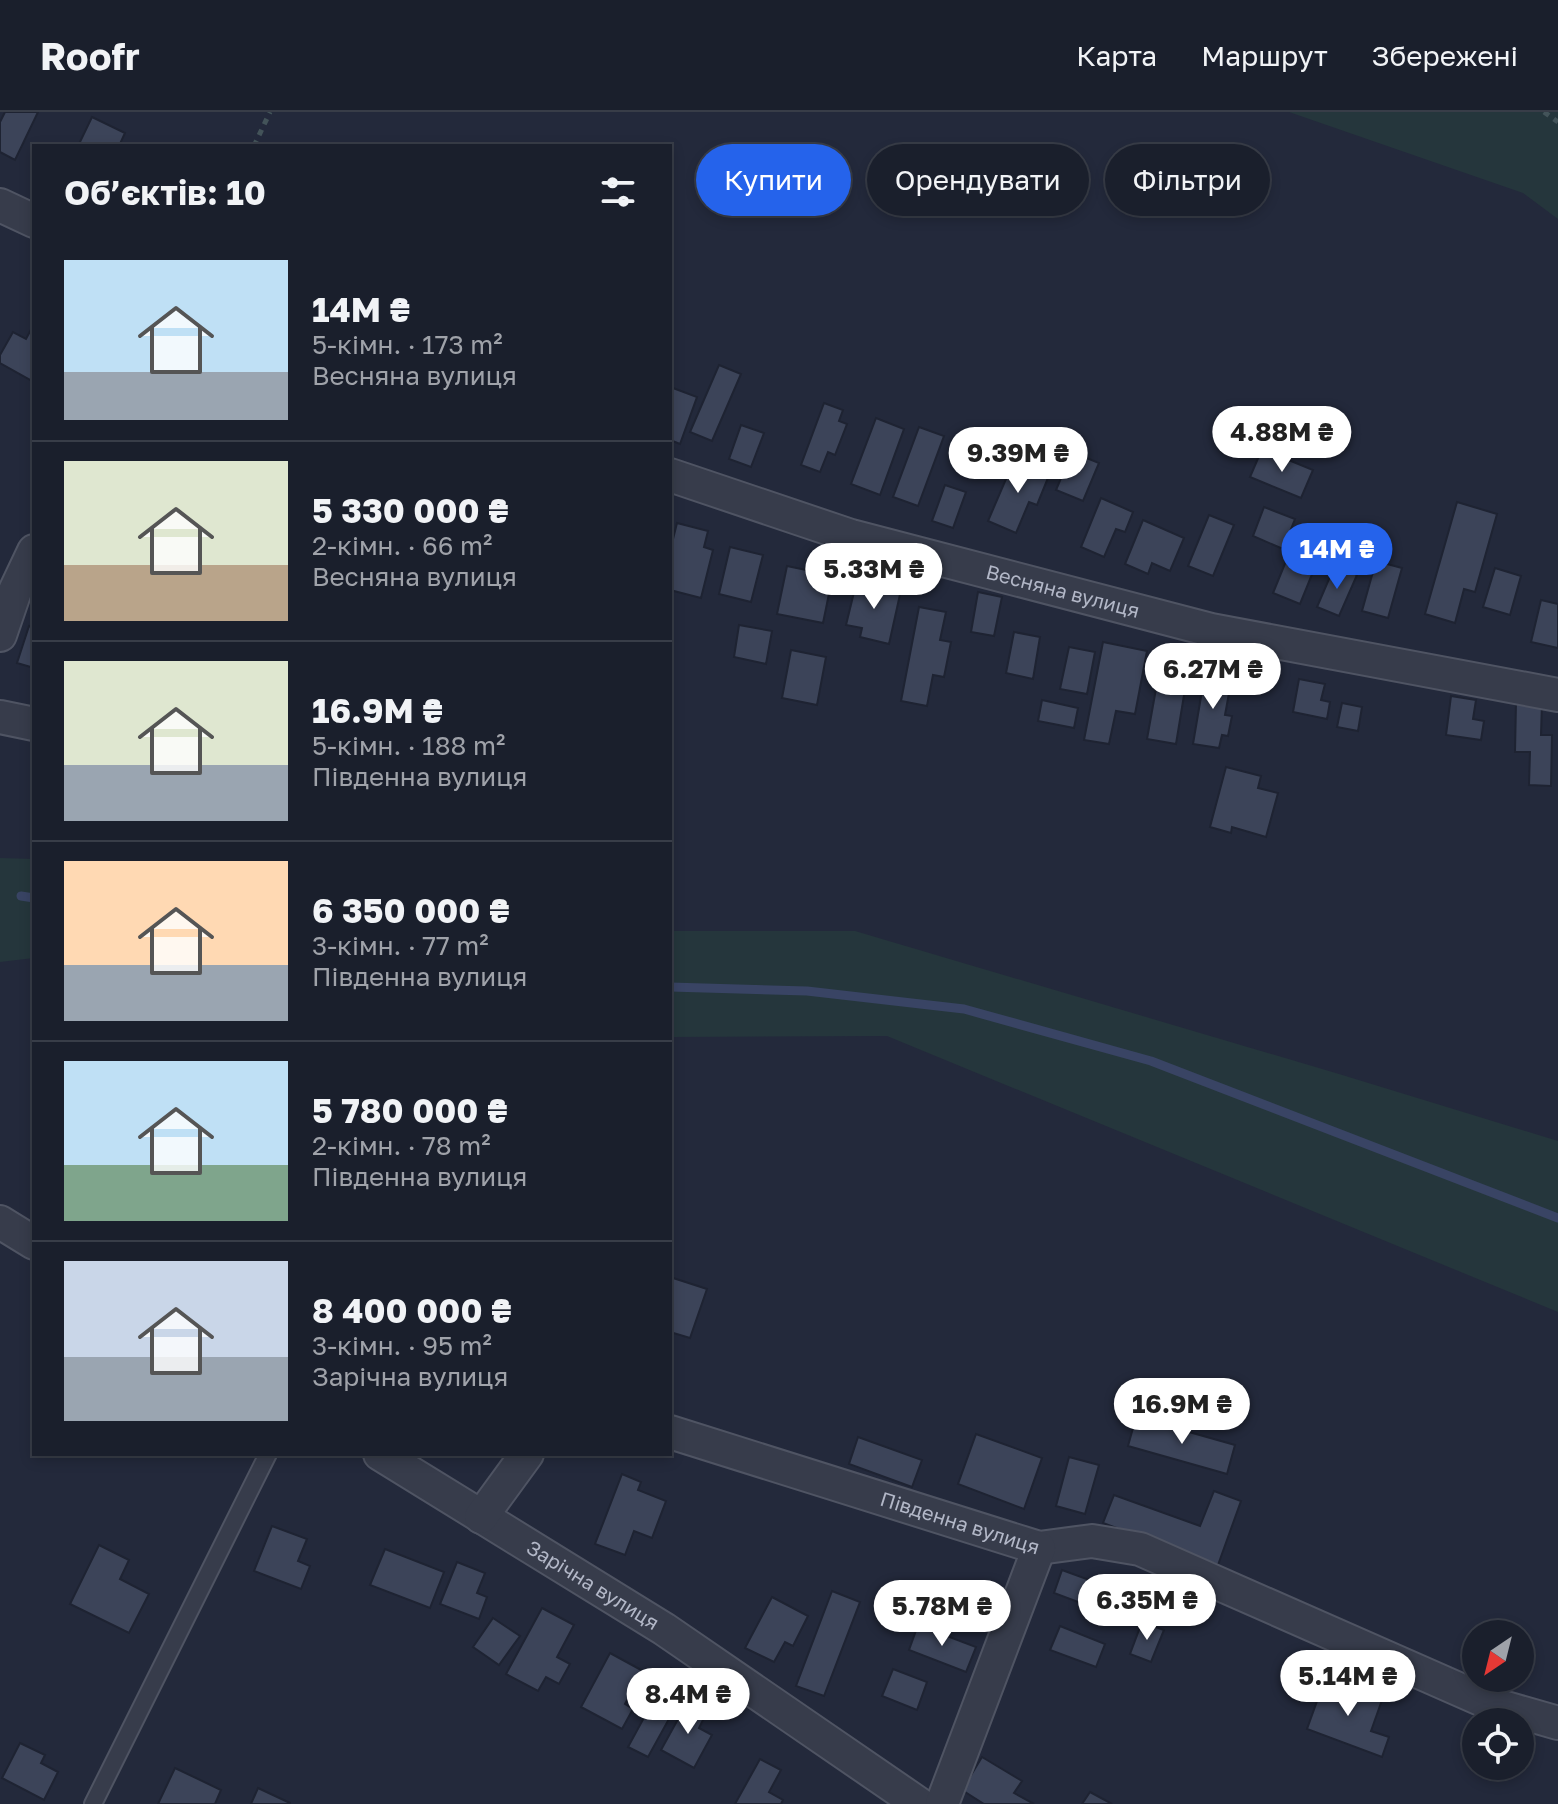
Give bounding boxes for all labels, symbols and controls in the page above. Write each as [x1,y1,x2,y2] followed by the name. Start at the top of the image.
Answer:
[40,33,140,78] text: Roofr
[1076,39,1157,72] text: Карта
[1201,39,1328,72] text: Маршрут
[1372,39,1518,72] text: Збережені
[696,144,851,216] chip: Купити
[867,144,1089,216] chip: Орендувати
[1105,144,1270,216] chip: Фільтри
[596,170,640,214] icon: filters
[64,172,266,212] text: Об’єктів: 10
[312,289,410,329] text: 14M ₴
[128,292,224,388] icon: home
[312,329,503,360] text: 5-кімн. · 173 m²
[312,360,517,391] text: Весняна вулиця
[1208,406,1356,474] pin: 4.88M ₴
[1230,416,1334,447] text: 4.88M ₴
[944,427,1092,495] pin: 9.39M ₴
[967,437,1069,468] text: 9.39M ₴
[312,490,509,530] text: 5 330 000 ₴
[128,493,224,589] icon: home
[1281,523,1393,591] pin: 14M ₴
[312,530,492,561] text: 2-кімн. · 66 m²
[1299,533,1375,564] text: 14M ₴
[800,543,948,611] pin: 5.33M ₴
[823,553,925,584] text: 5.33M ₴
[984,559,1142,622] street label: Весняна вулиця
[312,561,517,592] text: Весняна вулиця
[1139,643,1287,711] pin: 6.27M ₴
[1163,653,1263,684] text: 6.27M ₴
[312,690,443,730] text: 16.9M ₴
[128,693,224,789] icon: home
[312,730,505,761] text: 5-кімн. · 188 m²
[312,761,527,792] text: Південна вулиця
[312,890,510,930] text: 6 350 000 ₴
[128,893,224,989] icon: home
[312,930,489,961] text: 3-кімн. · 77 m²
[312,961,527,992] text: Південна вулиця
[312,1090,508,1130] text: 5 780 000 ₴
[128,1093,224,1189] icon: home
[312,1130,491,1161] text: 2-кімн. · 78 m²
[312,1161,527,1192] text: Південна вулиця
[312,1290,512,1330] text: 8 400 000 ₴
[128,1293,224,1389] icon: home
[312,1330,492,1361] text: 3-кімн. · 95 m²
[312,1361,508,1392] text: Зарічна вулиця
[1108,1378,1256,1446] pin: 16.9M ₴
[1132,1388,1232,1419] text: 16.9M ₴
[878,1486,1043,1559] street label: Південна вулиця
[523,1534,664,1634] street label: Зарічна вулиця
[1073,1574,1221,1642] pin: 6.35M ₴
[868,1580,1016,1648] pin: 5.78M ₴
[1096,1584,1198,1615] text: 6.35M ₴
[892,1590,992,1621] text: 5.78M ₴
[1462,1620,1534,1692] north arrow
[1462,1620,1534,1780] map controls
[1274,1650,1422,1718] pin: 5.14M ₴
[1298,1660,1398,1691] text: 5.14M ₴
[623,1668,753,1736] pin: 8.4M ₴
[645,1678,731,1709] text: 8.4M ₴
[1462,1708,1534,1780] button: locate

